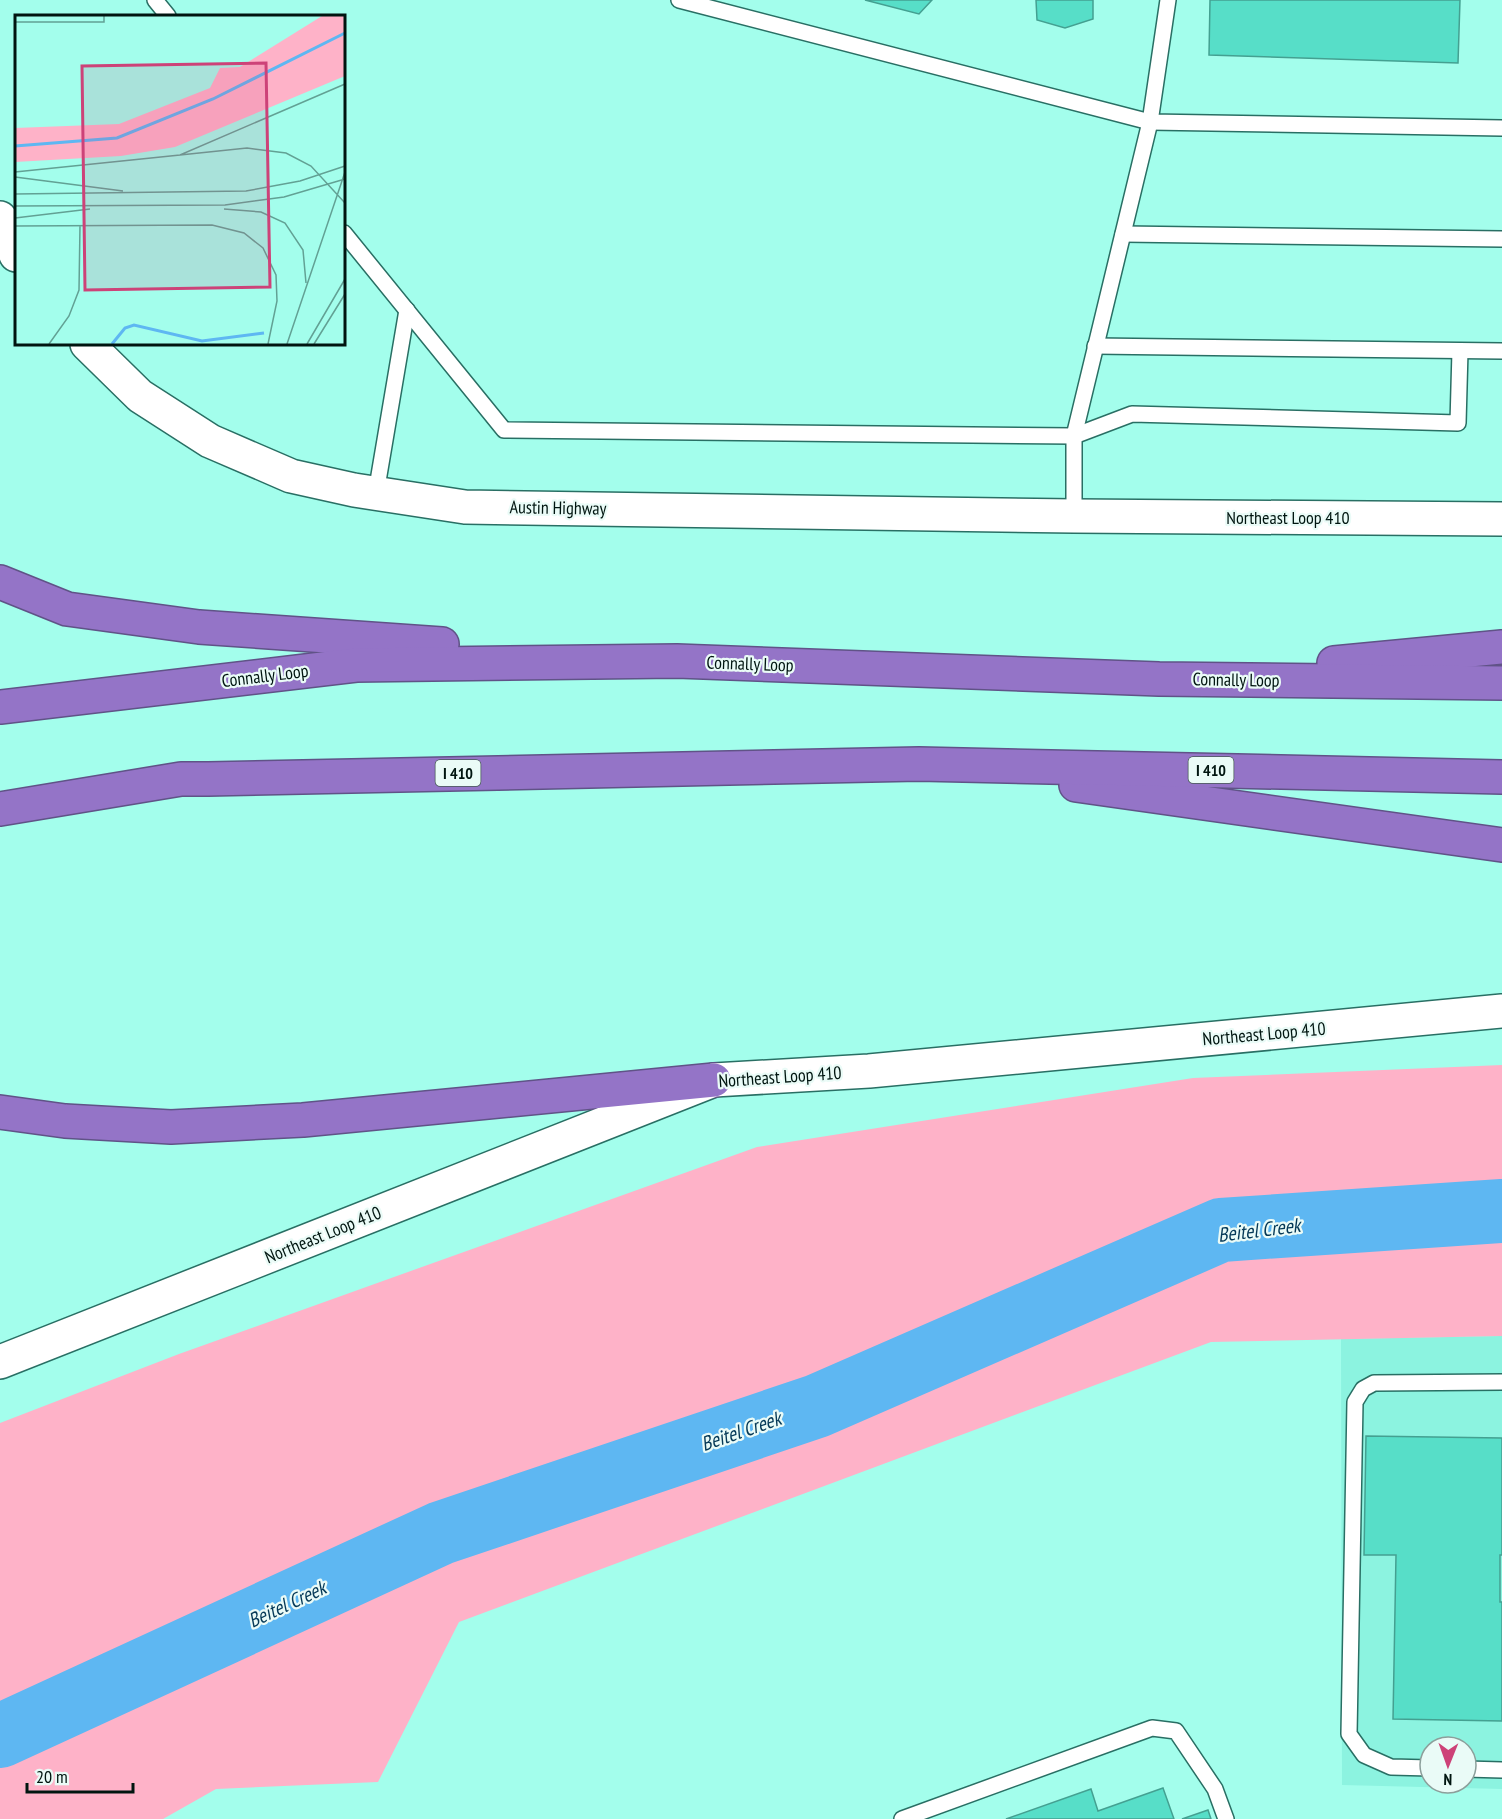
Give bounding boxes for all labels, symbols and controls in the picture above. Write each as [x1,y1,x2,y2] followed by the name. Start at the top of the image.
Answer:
[15,15,345,345] inset map
[509,495,607,520] street label: Austin Highway
[1226,506,1350,529] street label: Northeast Loop 410
[706,650,794,677] street label: Connally Loop
[220,659,310,692] street label: Connally Loop
[1192,667,1280,692] street label: Connally Loop
[1188,757,1234,783] road number: I 410
[436,760,480,786] road number: I 410
[1202,1017,1326,1050] street label: Northeast Loop 410
[718,1061,842,1092] street label: Northeast Loop 410
[261,1201,384,1268] street label: Northeast Loop 410
[1216,1212,1304,1248] water label: Beitel Creek
[698,1404,787,1457] water label: Beitel Creek
[244,1574,332,1633] water label: Beitel Creek
[1418,1735,1478,1795] north arrow
[27,1756,134,1794] scale bar
[36,1765,68,1788] text: 20 m
[1443,1770,1452,1790] text: N

